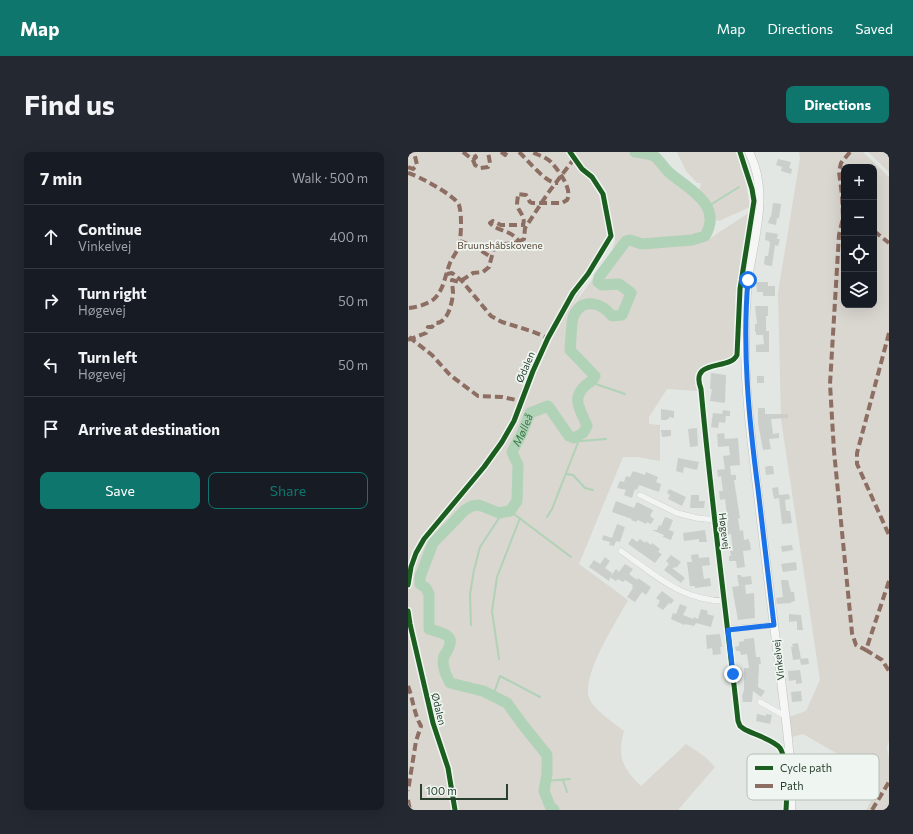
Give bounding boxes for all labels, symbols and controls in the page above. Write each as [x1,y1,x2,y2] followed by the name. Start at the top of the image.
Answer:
[20,17,59,40] text: Map
[717,20,746,37] text: Map
[768,20,833,37] text: Directions
[855,20,893,37] text: Saved
[786,86,889,123] button: Directions
[24,87,115,121] text: Find us
[841,164,877,308] map controls
[841,164,877,200] button: +
[40,168,82,189] text: 7 min
[292,170,368,186] text: Walk · 500 m
[841,200,877,236] button: −
[78,220,142,238] text: Continue
[40,226,62,248] icon: ahead
[329,229,368,245] text: 400 m
[841,236,877,272] button: locate
[78,238,131,254] text: Vinkelvej
[457,239,543,251] park label: Bruunshåbskovene
[739,271,757,289] route start
[841,272,877,308] button: layers
[78,284,147,302] text: Turn right
[40,290,62,312] icon: right
[338,293,368,309] text: 50 m
[78,302,126,318] text: Høgevej
[78,348,137,366] text: Turn left
[513,350,537,384] street label: Ødalen
[40,354,62,376] icon: left
[338,357,368,373] text: 50 m
[78,366,126,382] text: Høgevej
[509,411,535,448] water label: Mølleå
[40,418,62,440] icon: arrive
[78,420,220,438] text: Arrive at destination
[40,472,200,509] button: Save
[208,472,368,509] button: Share
[717,512,733,550] street label: Høgevej
[770,639,786,681] street label: Vinkelvej
[724,665,742,683] route end
[429,692,449,726] street label: Ødalen
[747,754,879,800] legend
[780,761,832,774] text: Cycle path
[780,779,803,792] text: Path
[420,782,508,801] scale bar
[426,784,457,797] text: 100 m

